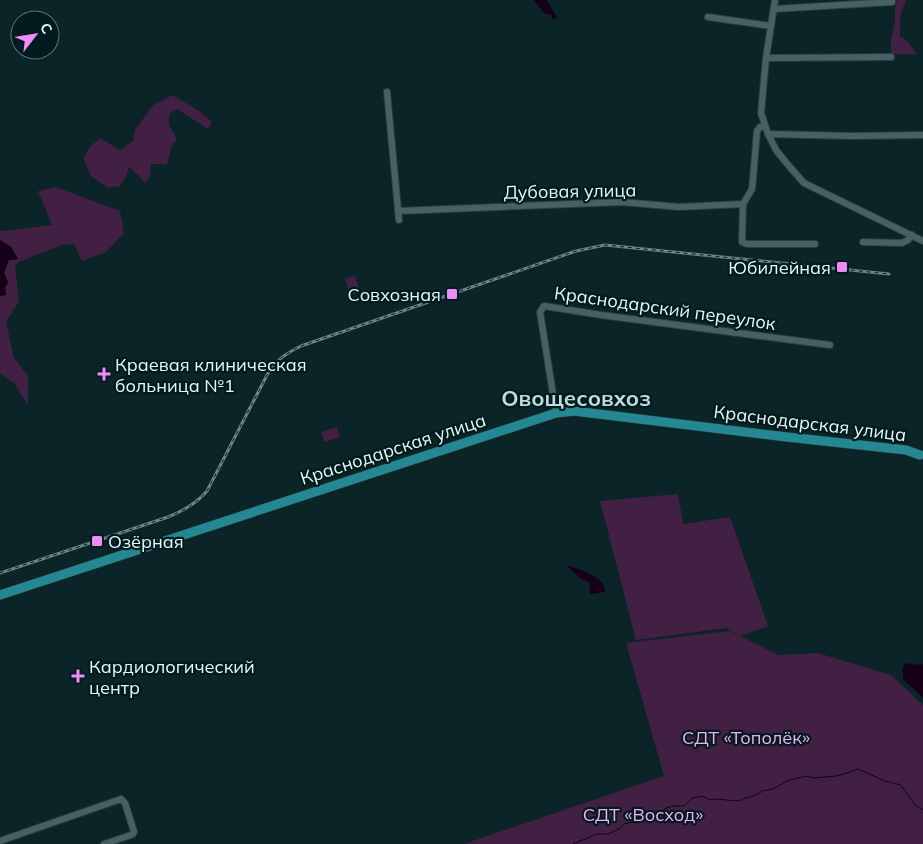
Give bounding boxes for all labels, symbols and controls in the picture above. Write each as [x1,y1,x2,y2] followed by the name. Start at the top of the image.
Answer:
[10,10,60,60] north arrow
[36,20,56,37] text: С
[503,178,637,204] street label: Дубовая улица
[728,256,831,279] place label: Юбилейная
[835,260,849,274] marker: Юбилейная
[553,281,777,335] street label: Краснодарский переулок
[348,283,441,306] place label: Совхозная
[445,287,459,301] marker: Совхозная
[115,353,307,397] place label: Краевая клиническая больница №1
[97,367,111,381] marker: Краевая клиническая больница №1
[501,384,651,412] district label: Овощесовхоз
[712,400,908,446] street label: Краснодарская улица
[297,408,489,490] street label: Краснодарская улица
[108,530,184,553] place label: Озёрная
[90,534,104,548] marker: Озёрная
[89,655,255,699] place label: Кардиологический центр
[71,669,85,683] marker: Кардиологический центр
[682,726,810,749] park label: СДТ «Тополёк»
[583,803,703,826] park label: СДТ «Восход»

